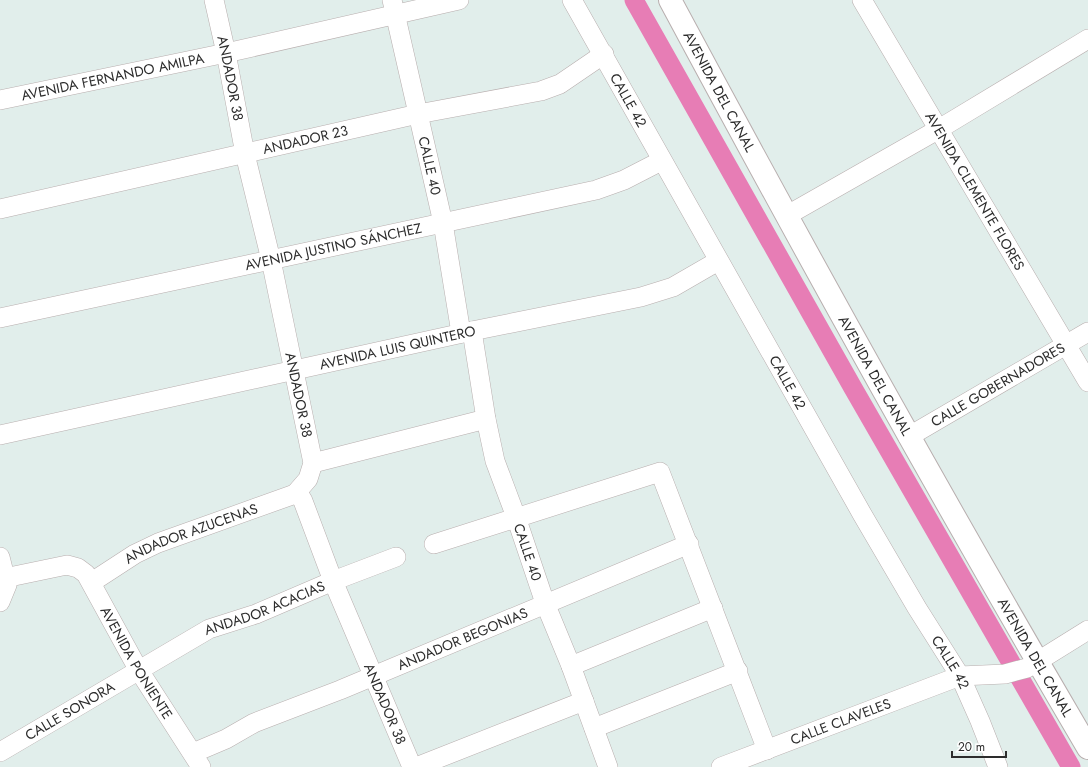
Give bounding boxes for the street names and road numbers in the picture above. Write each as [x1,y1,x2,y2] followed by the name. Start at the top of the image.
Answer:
[679,28,760,156] street label: AVENIDA DEL CANAL
[212,34,249,123] street label: ANDADOR 38
[19,48,207,105] street label: AVENIDA FERNANDO AMILPA
[605,69,652,131] street label: CALLE 42
[920,108,1030,274] street label: AVENIDA CLEMENTE FLORES
[261,120,350,159] street label: ANDADOR 23
[413,134,446,197] street label: CALLE 40
[243,218,424,275] street label: AVENIDA JUSTINO SÁNCHEZ
[834,312,917,440] street label: AVENIDA DEL CANAL
[318,321,477,374] street label: AVENIDA LUIS QUINTERO
[927,337,1069,432] street label: CALLE GOBERNADORES
[280,351,317,439] street label: ANDADOR 38
[764,352,811,413] street label: CALLE 42
[120,498,261,569] street label: ANDADOR AZUCENAS
[509,521,547,584] street label: CALLE 40
[202,575,328,640] street label: ANDADOR ACACIAS
[993,594,1078,721] street label: AVENIDA DEL CANAL
[394,602,531,675] street label: ANDADOR BEGONIAS
[96,603,178,723] street label: AVENIDA PONIENTE
[927,632,974,692] street label: CALLE 42
[359,660,411,747] street label: ANDADOR 38
[21,676,119,745] street label: CALLE SONORA
[788,693,894,750] street label: CALLE CLAVELES

